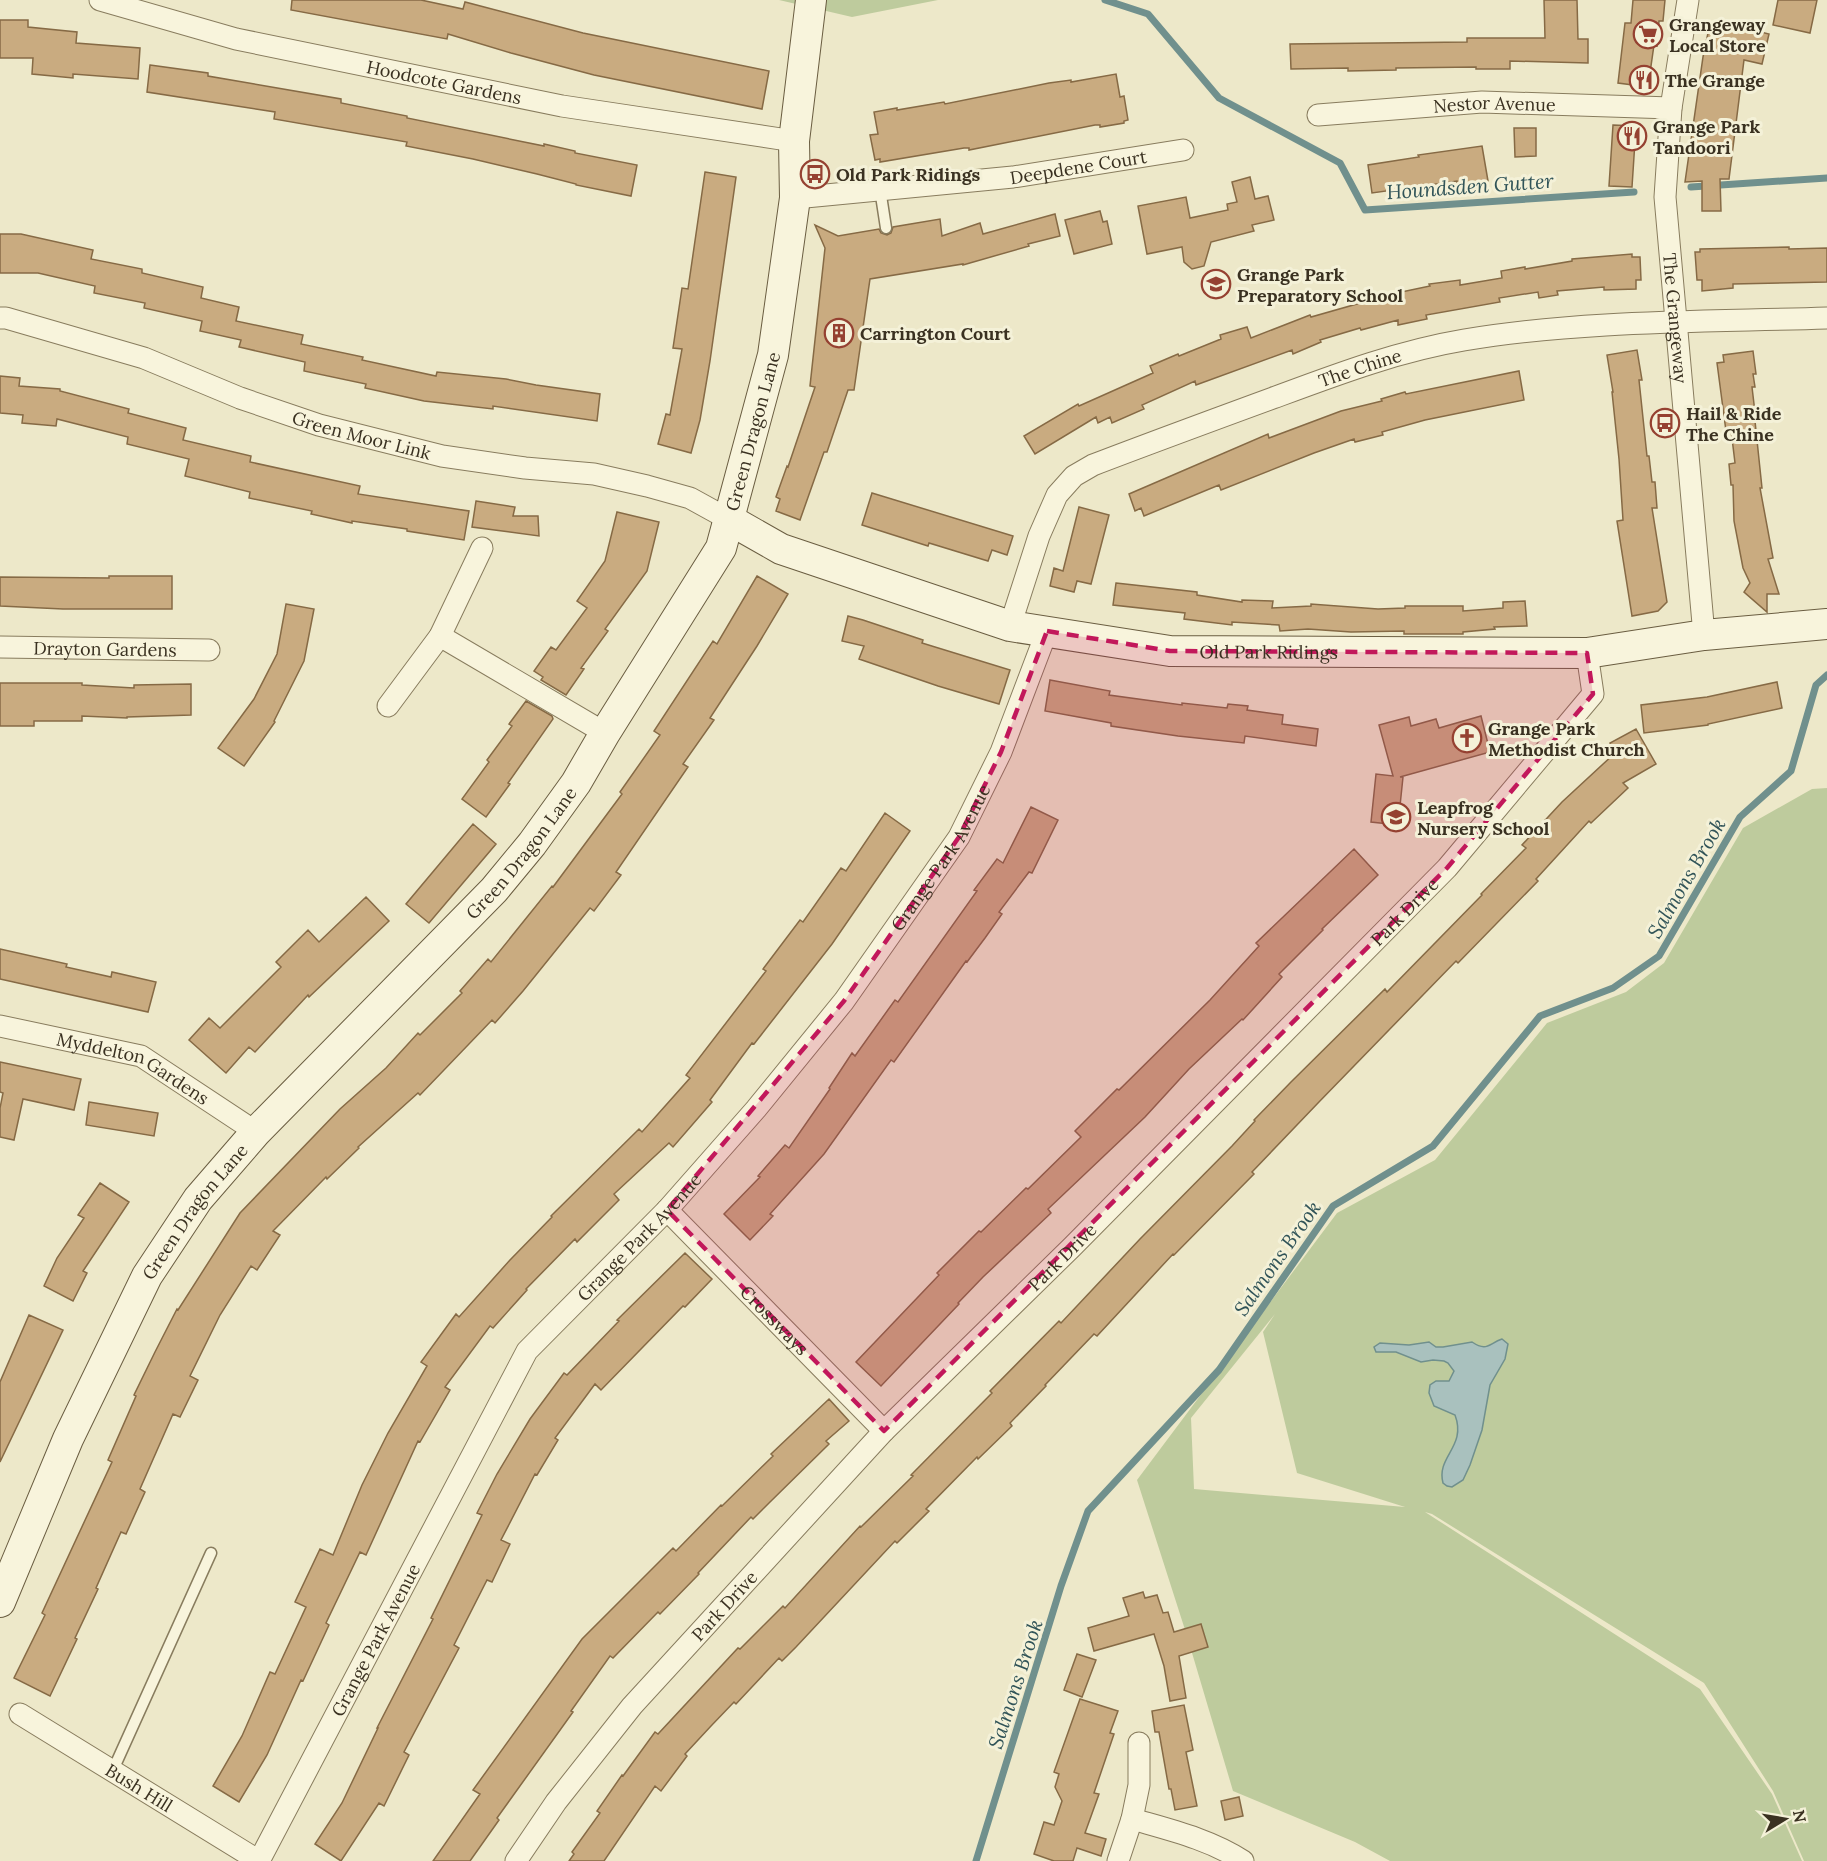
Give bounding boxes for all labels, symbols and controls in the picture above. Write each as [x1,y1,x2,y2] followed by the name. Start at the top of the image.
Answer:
[1669,13,1766,57] place label: Grangeway Local Store
[1632,18,1664,50] supermarket icon: Grangeway Local Store
[365,55,524,109] street label: Hoodcote Gardens
[1628,64,1660,96] restaurant icon: The Grange
[1665,69,1765,92] place label: The Grange
[1432,91,1556,117] street label: Nestor Avenue
[1653,115,1760,159] place label: Grange Park Tandoori
[1616,120,1648,152] restaurant icon: Grange Park Tandoori
[1008,144,1148,189] street label: Deepdene Court
[799,158,831,190] bus stop icon: Old Park Ridings
[836,163,981,186] place label: Old Park Ridings
[1386,168,1555,204] water label: Houndsden Gutter
[1659,252,1693,385] street label: The Grangeway
[1237,263,1404,307] place label: Grange Park Preparatory School
[1200,268,1232,300] school or university icon: Grange Park Preparatory School
[823,317,855,349] building icon: Carrington Court
[860,322,1011,345] place label: Carrington Court
[1315,343,1404,392] street label: The Chine
[720,349,785,513] street label: Green Dragon Lane
[1686,402,1782,446] place label: Hail & Ride The Chine
[289,405,434,464] street label: Green Moor Link
[1649,407,1681,439] bus stop icon: Hail & Ride The Chine
[33,636,177,661] street label: Drayton Gardens
[1200,640,1338,663] street label: Old Park Ridings
[1488,717,1645,761] place label: Grange Park Methodist Church
[1451,722,1483,754] church icon: Grange Park Methodist Church
[885,780,995,935] street label: Grange Park Avenue
[461,782,581,924] street label: Green Dragon Lane
[1417,796,1550,840] place label: Leapfrog Nursery School
[1380,801,1412,833] school or university icon: Leapfrog Nursery School
[1642,813,1730,943] water label: Salmons Brook
[1365,872,1443,950] street label: Park Drive
[55,1027,214,1109] street label: Myddelton Gardens
[137,1139,253,1284] street label: Green Dragon Lane
[572,1168,706,1306] street label: Grange Park Avenue
[1228,1196,1326,1320] water label: Salmons Brook
[1023,1218,1101,1295] street label: Park Drive
[736,1280,814,1360] street label: Crossways
[326,1559,425,1720] street label: Grange Park Avenue
[686,1565,762,1645] street label: Park Drive
[982,1616,1048,1752] water label: Salmons Brook
[101,1758,177,1817] street label: Bush Hill
[1755,1789,1815,1849] north arrow
[1789,1808,1811,1824] text: N

